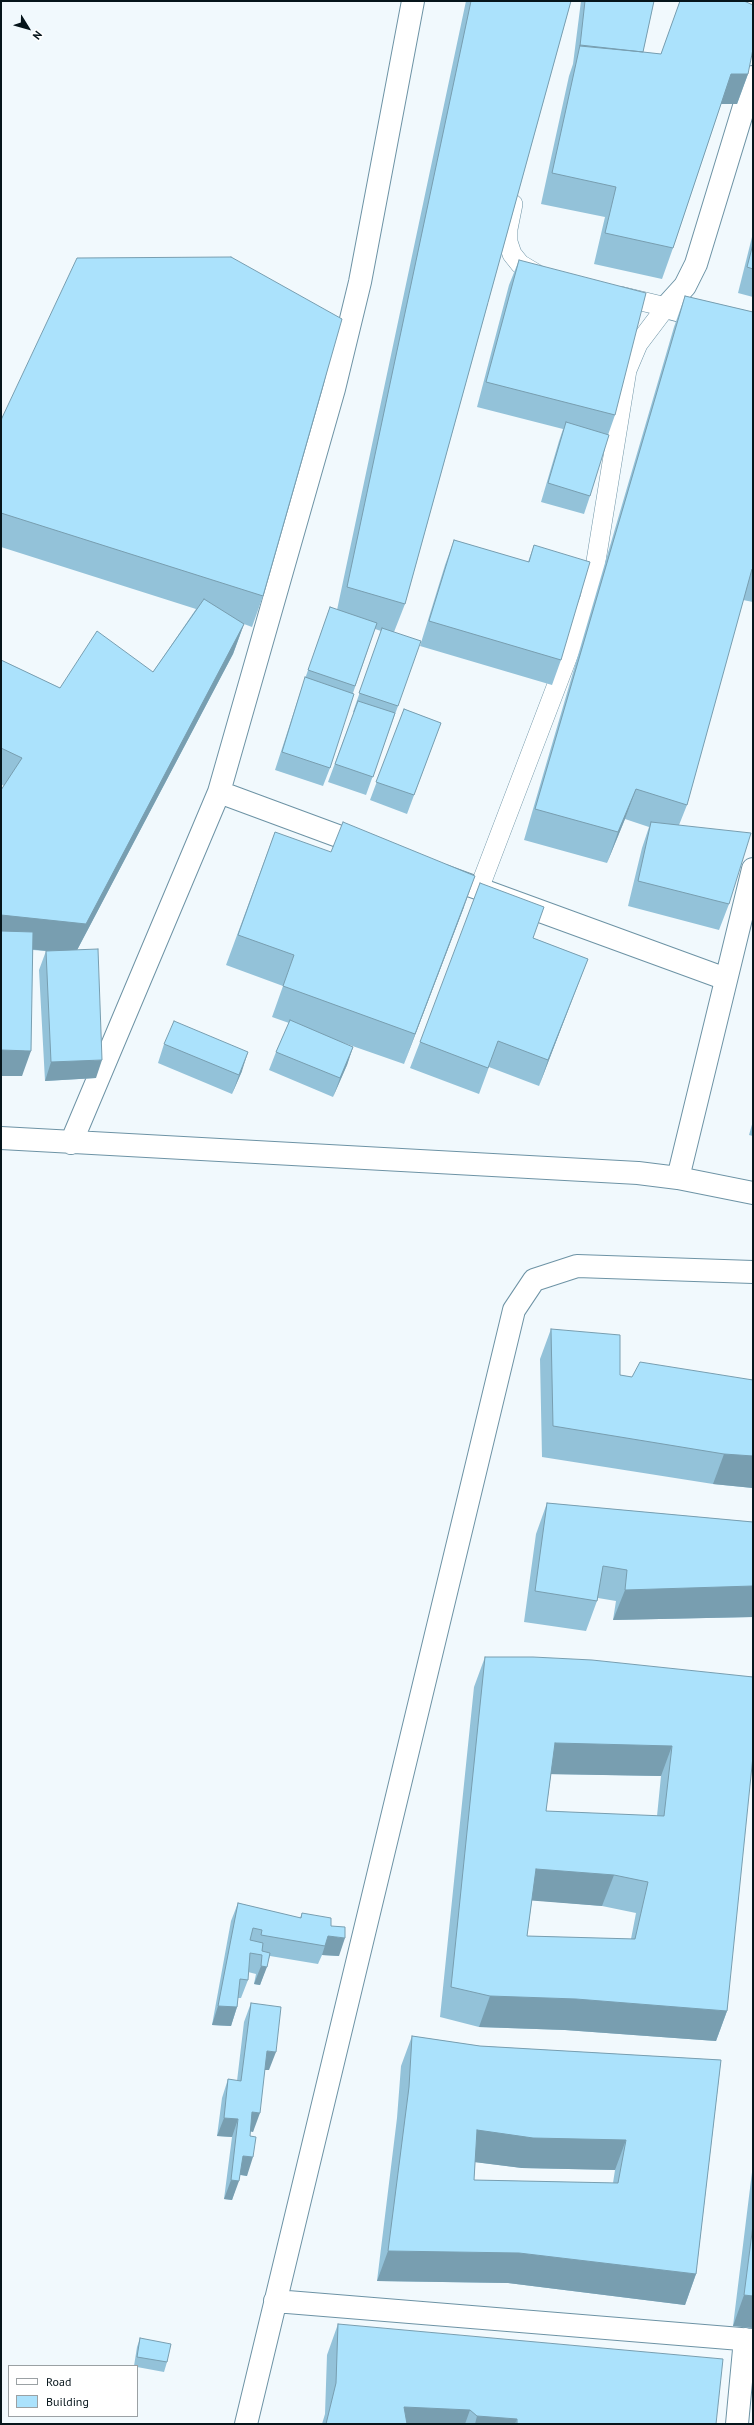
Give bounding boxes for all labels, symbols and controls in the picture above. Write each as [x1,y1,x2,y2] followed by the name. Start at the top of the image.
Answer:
[8,8,48,48] north arrow
[30,28,45,42] text: N
[8,2365,138,2417] legend
[46,2374,71,2389] text: Road
[46,2394,89,2409] text: Building

